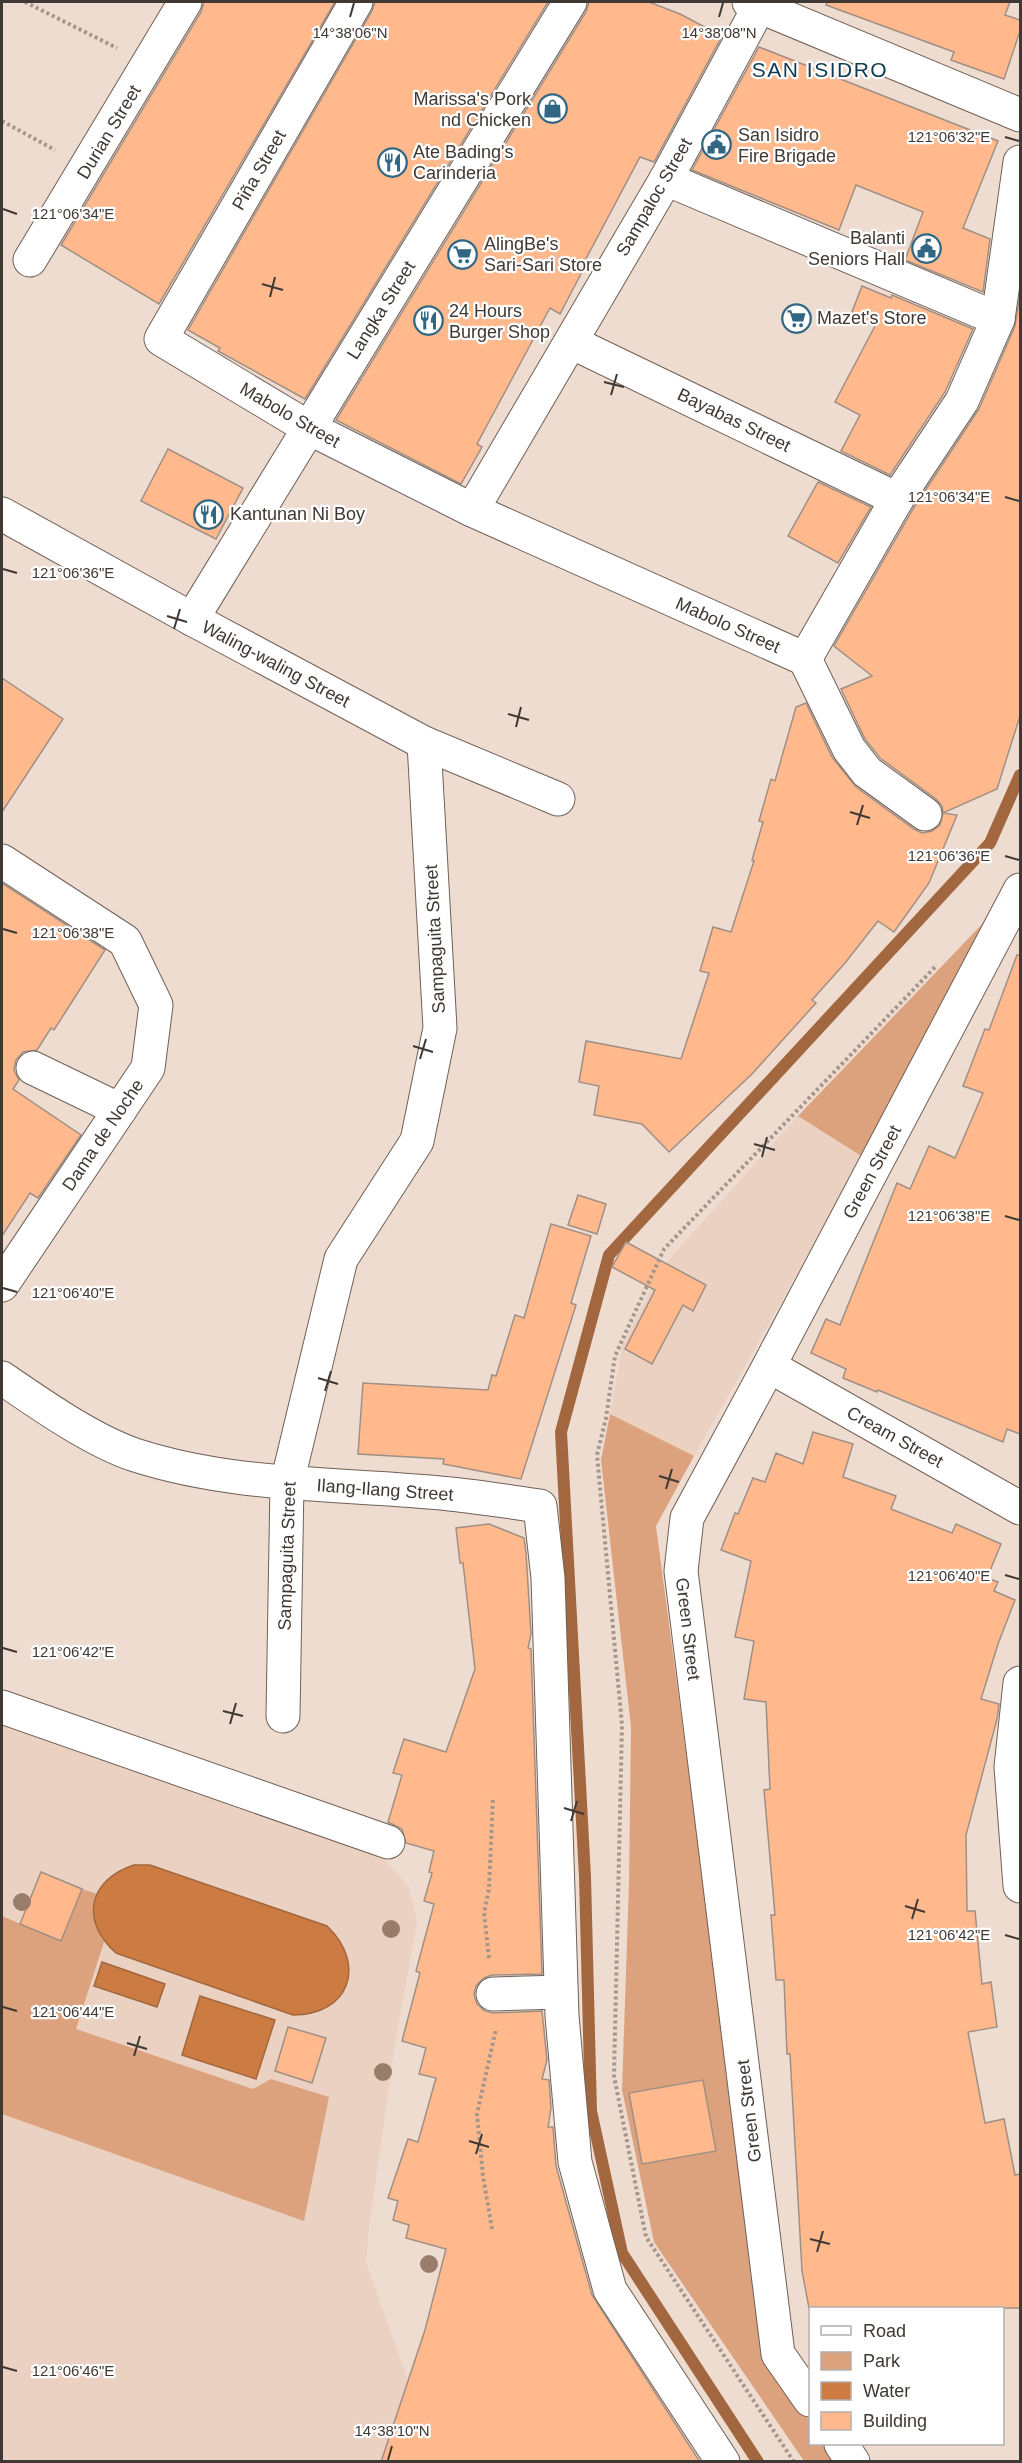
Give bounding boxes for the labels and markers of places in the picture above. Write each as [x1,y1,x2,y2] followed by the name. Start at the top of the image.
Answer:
[414,89,532,130] place label: Marissa's Pork nd Chicken
[536,93,568,125] shop icon: Marissa's Pork nd Chicken
[738,125,836,166] place label: San Isidro Fire Brigade
[701,129,733,161] public building icon: San Isidro Fire Brigade
[413,142,514,183] place label: Ate Bading's Carinderia
[376,146,408,178] restaurant icon: Ate Bading's Carinderia
[808,228,905,269] place label: Balanti Seniors Hall
[910,232,942,264] public building icon: Balanti Seniors Hall
[484,234,602,275] place label: AlingBe's Sari-Sari Store
[447,238,479,270] supermarket icon: AlingBe's Sari-Sari Store
[449,301,550,342] place label: 24 Hours Burger Shop
[780,302,812,334] supermarket icon: Mazet's Store
[412,305,444,337] restaurant icon: 24 Hours Burger Shop
[817,308,926,328] place label: Mazet's Store
[193,498,225,530] restaurant icon: Kantunan Ni Boy
[230,504,365,524] place label: Kantunan Ni Boy

